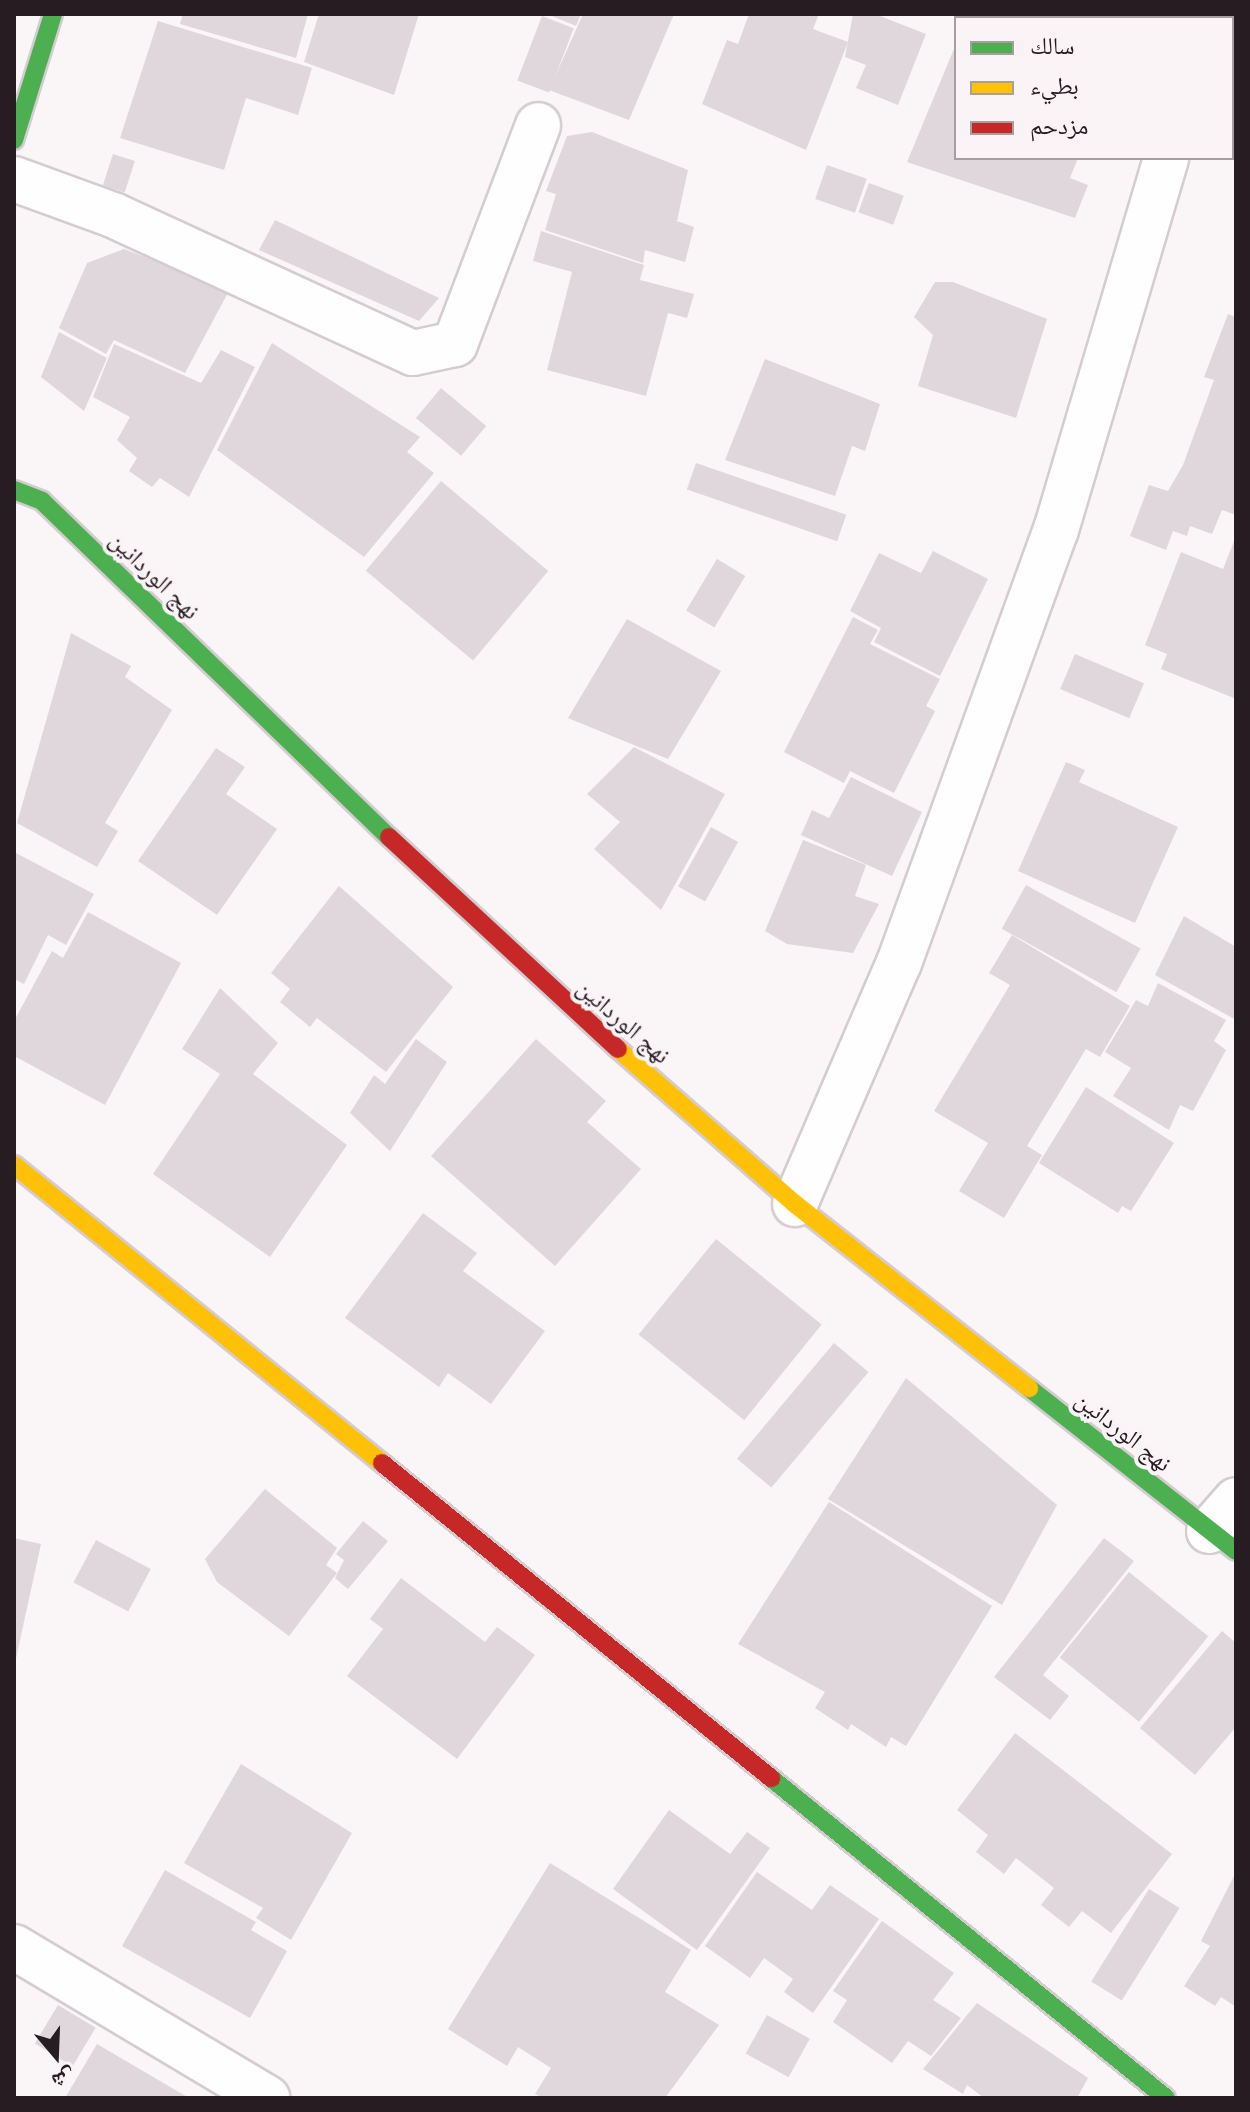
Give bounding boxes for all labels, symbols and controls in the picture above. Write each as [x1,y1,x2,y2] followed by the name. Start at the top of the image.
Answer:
[954,16,1234,160] legend
[1030,30,1075,62] text: سالك
[1030,70,1079,102] text: بطيء
[1030,110,1089,142] text: مزدحم
[103,526,205,626] street label: نهج الوردانين
[570,974,676,1070] street label: نهج الوردانين
[1069,1386,1177,1478] street label: نهج الوردانين
[16,2016,96,2096] north arrow
[48,2061,80,2097] text: ش

